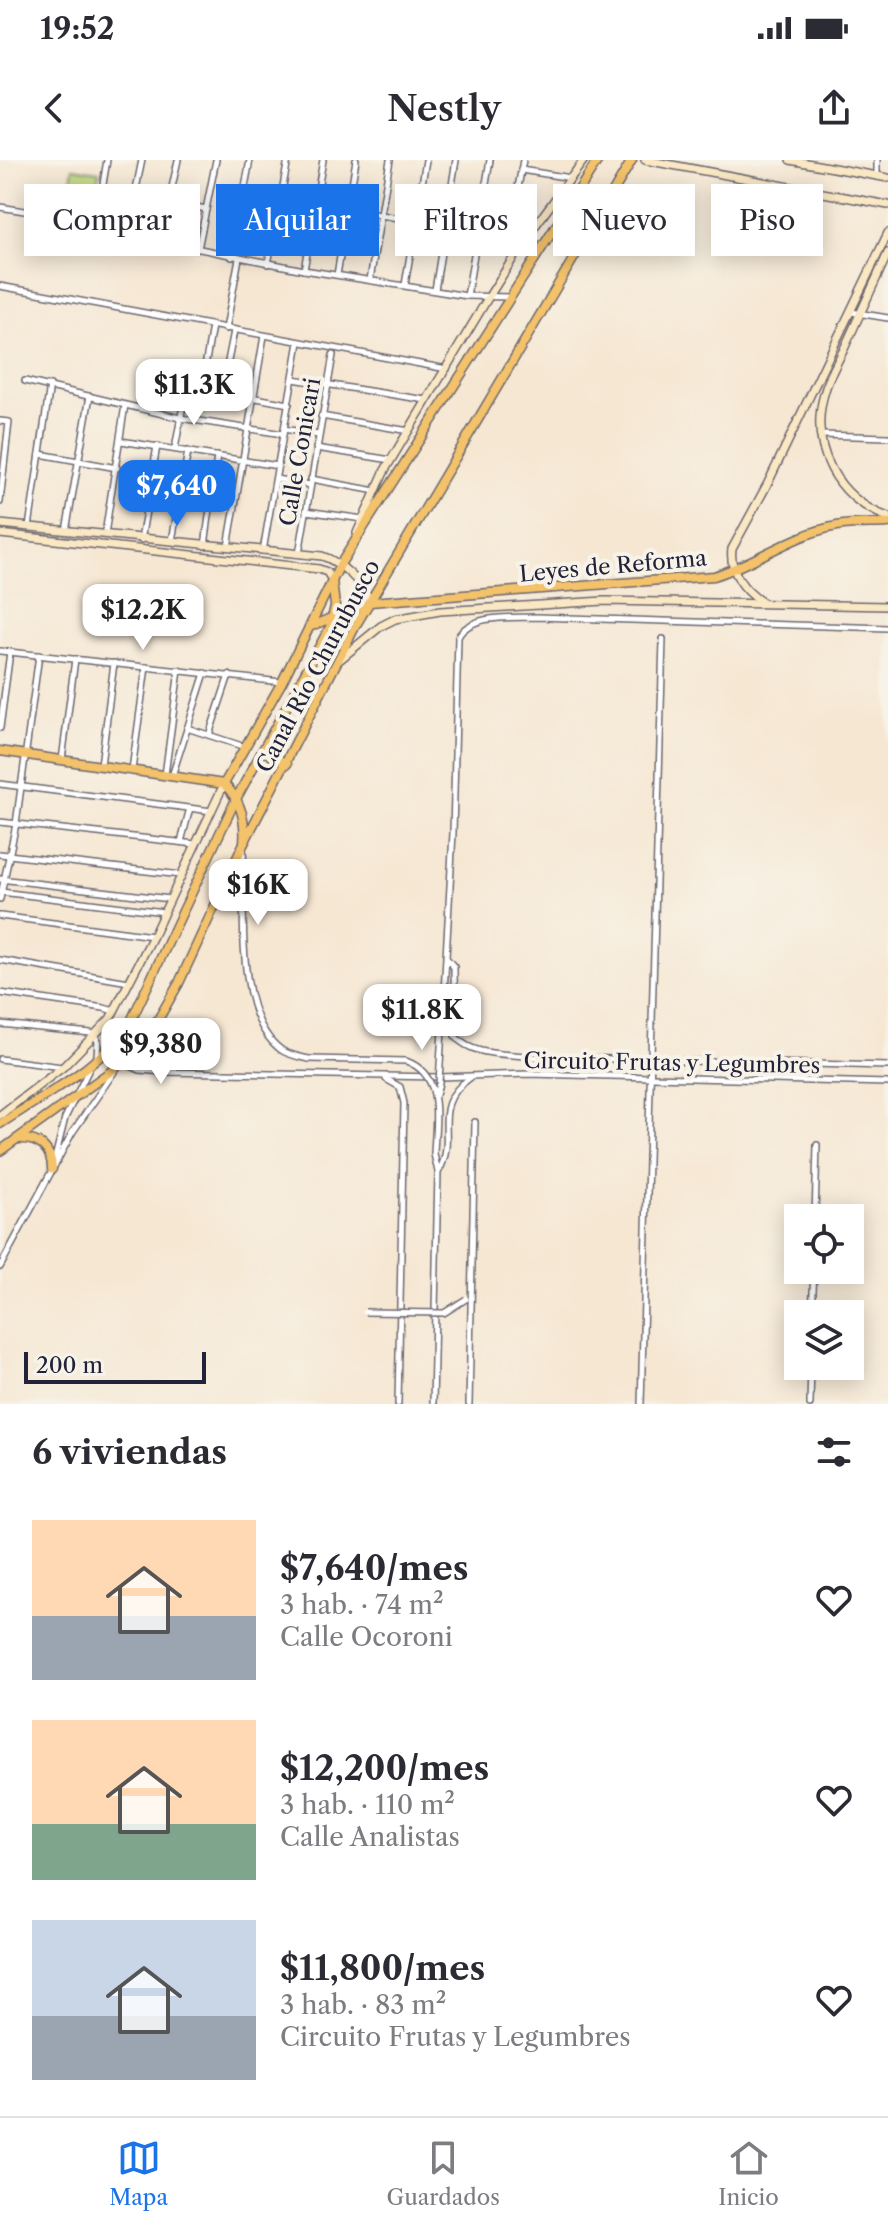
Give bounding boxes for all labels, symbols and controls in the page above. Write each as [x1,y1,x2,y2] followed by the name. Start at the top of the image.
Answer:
[40,10,115,47] text: 19:52
[32,86,76,130] icon: back
[387,86,501,130] text: Nestly
[812,86,856,130] icon: share
[24,184,200,256] chip: Comprar
[216,184,379,256] chip: Alquilar
[395,184,537,256] chip: Filtros
[553,184,695,256] chip: Nuevo
[711,184,823,256] chip: Piso
[129,359,259,427] pin: $11.3K
[154,369,234,401] text: $11.3K
[274,376,326,528] street label: Calle Conicari
[112,460,242,528] pin: $7,640
[136,470,218,502] text: $7,640
[518,544,708,588] street label: Leyes de Reforma
[250,555,386,777] street label: Canal Río Churubusco
[78,584,208,652] pin: $12.2K
[101,594,185,626] text: $12.2K
[211,859,305,927] pin: $16K
[227,869,289,901] text: $16K
[357,984,487,1052] pin: $11.8K
[381,994,463,1026] text: $11.8K
[96,1018,226,1086] pin: $9,380
[119,1028,203,1060] text: $9,380
[523,1047,821,1079] street label: Circuito Frutas y Legumbres
[784,1204,864,1380] map controls
[784,1204,864,1284] button: locate
[784,1300,864,1380] button: layers
[24,1348,206,1384] scale bar
[36,1352,103,1379] text: 200 m
[812,1430,856,1474] icon: filters
[32,1431,227,1473] text: 6 viviendas
[280,1547,468,1589] text: $7,640/mes
[96,1552,192,1648] icon: home
[812,1578,856,1622] icon: heart
[280,1589,444,1621] text: 3 hab. · 74 m²
[280,1621,453,1653] text: Calle Ocoroni
[280,1747,489,1789] text: $12,200/mes
[96,1752,192,1848] icon: home
[812,1778,856,1822] icon: heart
[280,1789,455,1821] text: 3 hab. · 110 m²
[280,1821,460,1853] text: Calle Analistas
[280,1947,485,1989] text: $11,800/mes
[96,1952,192,2048] icon: home
[812,1978,856,2022] icon: heart
[280,1989,446,2021] text: 3 hab. · 83 m²
[280,2021,631,2053] text: Circuito Frutas y Legumbres
[109,2136,168,2211] tab: Mapa
[386,2136,500,2211] tab: Guardados
[718,2136,779,2211] tab: Inicio

